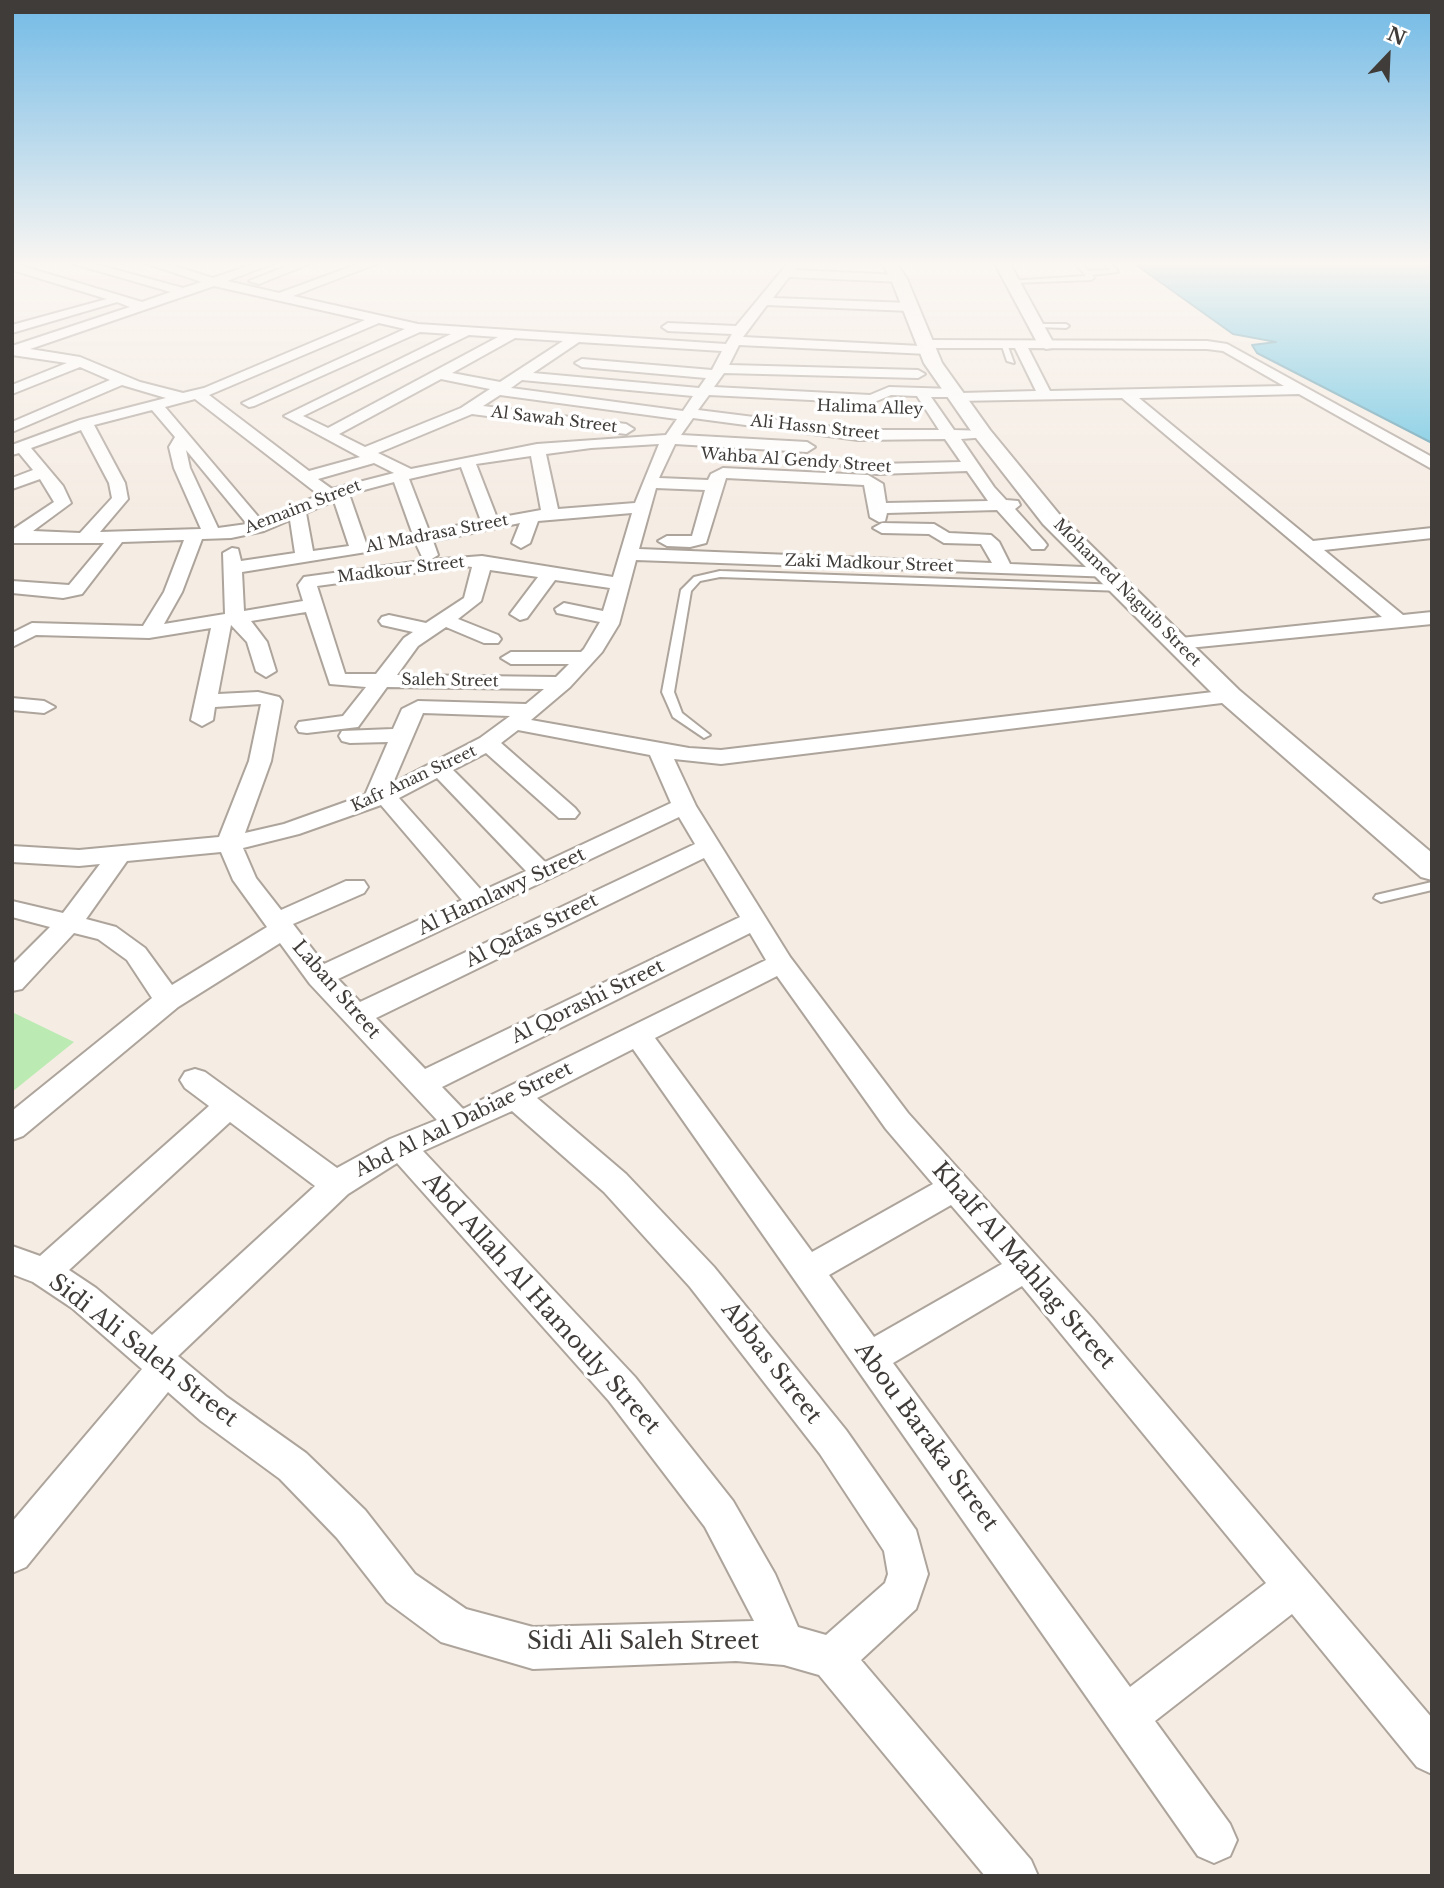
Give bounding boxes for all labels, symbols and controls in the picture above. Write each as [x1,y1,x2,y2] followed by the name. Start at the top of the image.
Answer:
[1353,21,1423,91] north arrow
[1384,22,1409,50] text: N
[816,397,924,419] street label: Halima Alley
[490,403,618,437] street label: Al Sawah Street
[750,412,880,444] street label: Ali Hassn Street
[700,445,892,477] street label: Wahba Al Gendy Street
[242,476,364,538] street label: Aemaim Street
[364,511,510,557] street label: Al Madrasa Street
[1049,515,1205,671] street label: Mohamed Naguib Street
[784,551,954,577] street label: Zaki Madkour Street
[336,553,466,587] street label: Madkour Street
[401,671,499,691] street label: Saleh Street
[348,742,480,816] street label: Kafr Anan Street
[415,843,589,941] street label: Al Hamlawy Street
[462,889,602,973] street label: Al Qafas Street
[287,936,385,1044] street label: Laban Street
[508,955,668,1049] street label: Al Qorashi Street
[352,1057,576,1183] street label: Abd Al Aal Dabiae Street
[926,1157,1120,1375] street label: Khalf Al Mahlag Street
[416,1168,666,1440] street label: Abd Allah Al Hamouly Street
[43,1269,243,1433] street label: Sidi Ali Saleh Street
[715,1297,827,1429] street label: Abbas Street
[848,1337,1004,1537] street label: Abou Baraka Street
[527,1629,759,1657] street label: Sidi Ali Saleh Street

